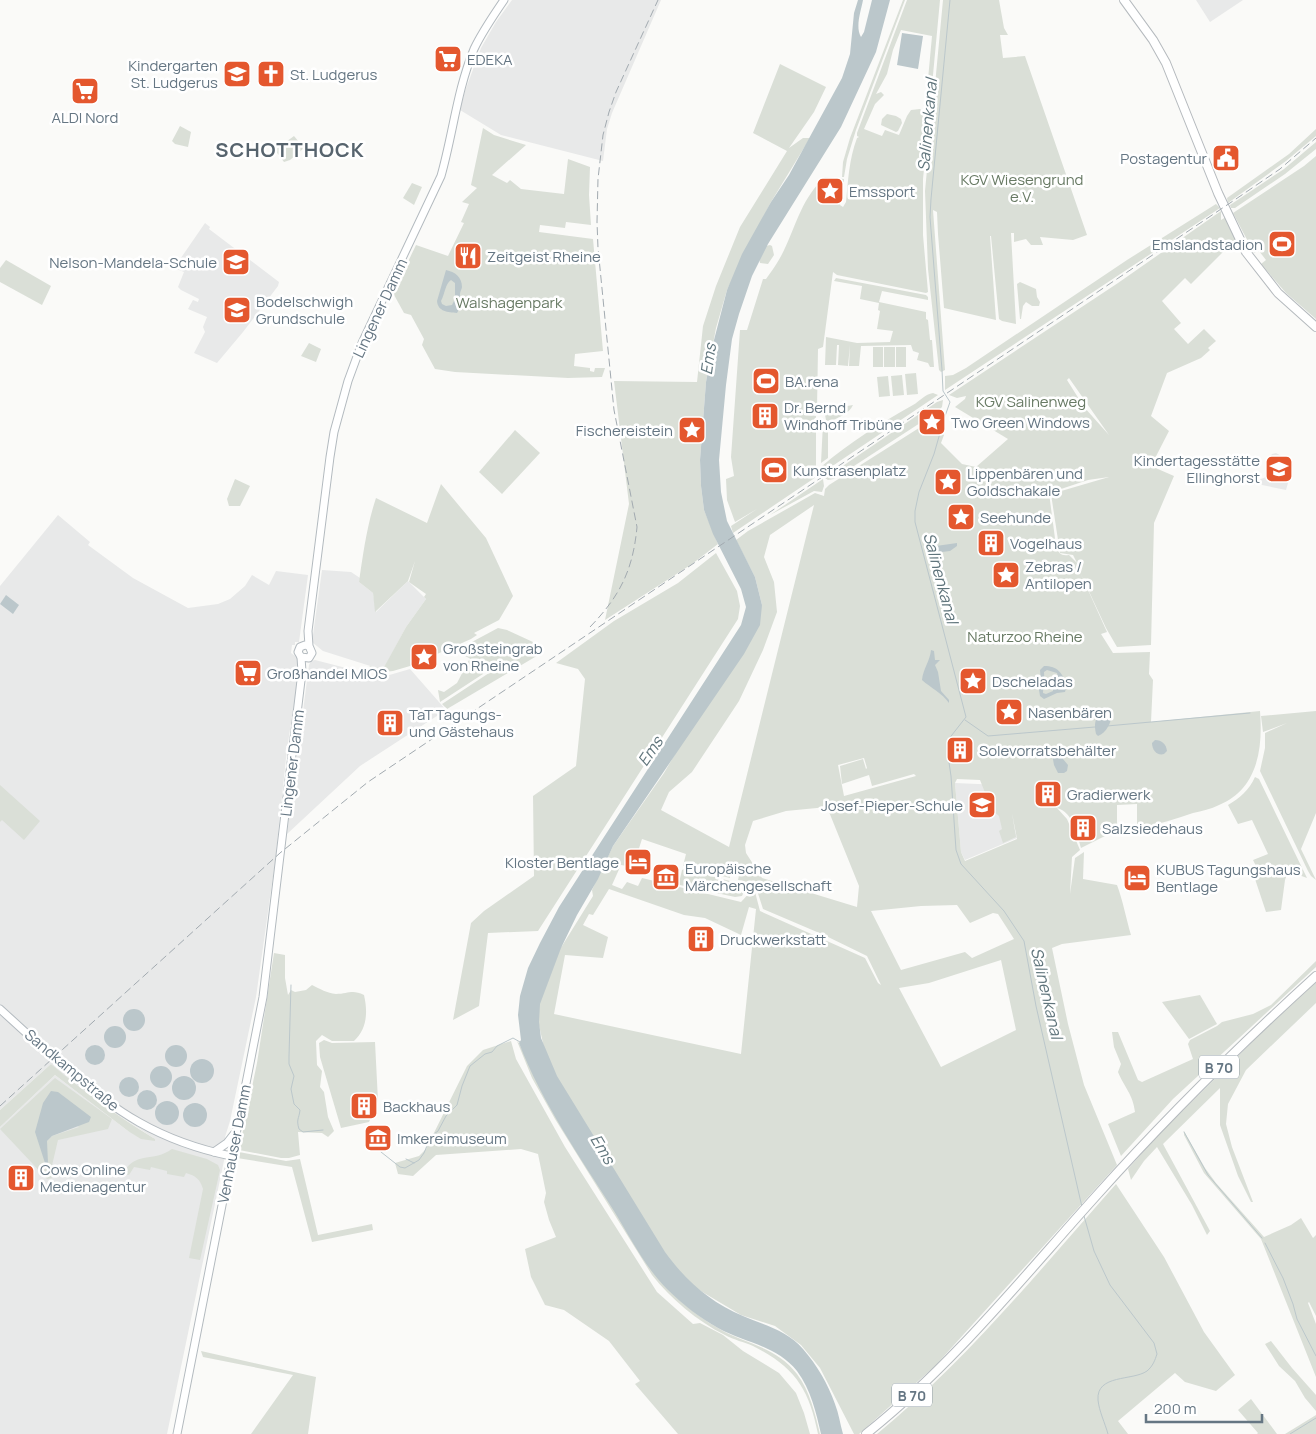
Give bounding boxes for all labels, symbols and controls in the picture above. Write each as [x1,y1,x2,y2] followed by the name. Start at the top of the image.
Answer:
[433,44,463,74] supermarket icon: EDEKA
[467,49,513,70] place label: EDEKA
[128,55,218,93] place label: Kindergarten St. Ludgerus
[222,59,252,89] school or university icon: Kindergarten St. Ludgerus
[256,59,286,89] church icon: St. Ludgerus
[290,64,377,85] place label: St. Ludgerus
[912,75,942,172] water label: Salinenkanal
[70,76,100,106] supermarket icon: ALDI Nord
[51,107,119,128] place label: ALDI Nord
[215,136,365,163] district label: SCHOTTHOCK
[1211,143,1241,173] public building icon: Postagentur
[1120,148,1208,169] place label: Postagentur
[961,169,1083,207] park label: KGV Wiesengrund e.V.
[815,176,845,206] place icon: Emssport
[849,181,915,202] place label: Emssport
[1267,229,1297,259] sports icon: Emslandstadion
[1152,234,1263,255] place label: Emslandstadion
[453,241,483,271] restaurant icon: Zeitgeist Rheine
[487,246,601,267] place label: Zeitgeist Rheine
[221,247,251,277] school or university icon: Nelson-Mandela-Schule
[49,252,217,273] place label: Nelson-Mandela-Schule
[348,255,412,361] street label: Lingener Damm
[256,291,353,329] place label: Bodelschwigh Grundschule
[456,292,563,313] park label: Walshagenpark
[222,295,252,325] school or university icon: Bodelschwigh Grundschule
[695,340,721,376] water label: Ems
[751,366,781,396] sports icon: BA.rena
[785,371,839,392] place label: BA.rena
[976,391,1086,412] park label: KGV Salinenweg
[784,397,902,435] place label: Dr. Bernd Windhoff Tribüne
[750,401,780,431] building icon: Dr. Bernd Windhoff Tribüne
[917,407,947,437] place icon: Two Green Windows
[951,412,1090,433] place label: Two Green Windows
[677,415,707,445] place icon: Fischereistein
[576,420,673,441] place label: Fischereistein
[1134,450,1260,488] place label: Kindertagesstätte Ellinghorst
[1264,454,1294,484] school or university icon: Kindertagesstätte Ellinghorst
[759,455,789,485] sports icon: Kunstrasenplatz
[793,460,907,481] place label: Kunstrasenplatz
[967,463,1083,501] place label: Lippenbären und Goldschakale
[933,467,963,497] place icon: Lippenbären und Goldschakale
[946,502,976,532] place icon: Seehunde
[980,507,1051,528] place label: Seehunde
[976,528,1006,558] building icon: Vogelhaus
[918,530,964,628] water label: Salinenkanal
[1010,533,1082,554] place label: Vogelhaus
[1025,556,1092,594] place label: Zebras / Antilopen
[991,560,1021,590] place icon: Zebras / Antilopen
[967,626,1083,647] park label: Naturzoo Rheine
[443,638,543,676] place label: Großsteingrab von Rheine
[409,642,439,672] place icon: Großsteingrab von Rheine
[233,658,263,688] supermarket icon: Großhandel MIOS
[267,663,387,684] place label: Großhandel MIOS
[958,666,988,696] place icon: Dscheladas
[992,671,1073,692] place label: Dscheladas
[994,697,1024,727] place icon: Nasenbären
[1028,702,1112,723] place label: Nasenbären
[409,704,514,742] place label: TaT Tagungs- und Gästehaus
[275,708,309,818] street label: Lingener Damm
[375,708,405,738] building icon: TaT Tagungs- und Gästehaus
[632,731,669,770] water label: Ems
[945,735,975,765] building icon: Solevorratsbehälter
[979,740,1117,761] place label: Solevorratsbehälter
[1033,779,1063,809] building icon: Gradierwerk
[1067,784,1151,805] place label: Gradierwerk
[967,790,997,820] school or university icon: Josef-Pieper-Schule
[821,795,963,816] place label: Josef-Pieper-Schule
[1068,813,1098,843] building icon: Salzsiedehaus
[1102,818,1203,839] place label: Salzsiedehaus
[623,847,653,877] hotel icon: Kloster Bentlage
[505,852,619,873] place label: Kloster Bentlage
[685,858,832,896] place label: Europäische Märchengesellschaft
[1156,859,1301,897] place label: KUBUS Tagungshaus Bentlage
[651,862,681,892] museum icon: Europäische Märchengesellschaft
[1122,863,1152,893] hotel icon: KUBUS Tagungshaus Bentlage
[686,924,716,954] building icon: Druckwerkstatt
[720,929,826,950] place label: Druckwerkstatt
[1026,945,1069,1043] water label: Salinenkanal
[20,1024,124,1116] street label: Sandkampstraße
[1199,1056,1239,1078] road number: B 70
[212,1083,256,1205] street label: Venhauser Damm
[349,1091,379,1121] building icon: Backhaus
[383,1096,450,1117] place label: Backhaus
[363,1123,393,1153] museum icon: Imkereimuseum
[397,1128,507,1149] place label: Imkereimuseum
[586,1130,621,1169] water label: Ems
[40,1159,147,1197] place label: Cows Online Medienagentur
[6,1163,36,1193] building icon: Cows Online Medienagentur
[892,1384,932,1406] road number: B 70
[1146,1392,1262,1424] scale bar
[1154,1398,1197,1419] text: 200 m

